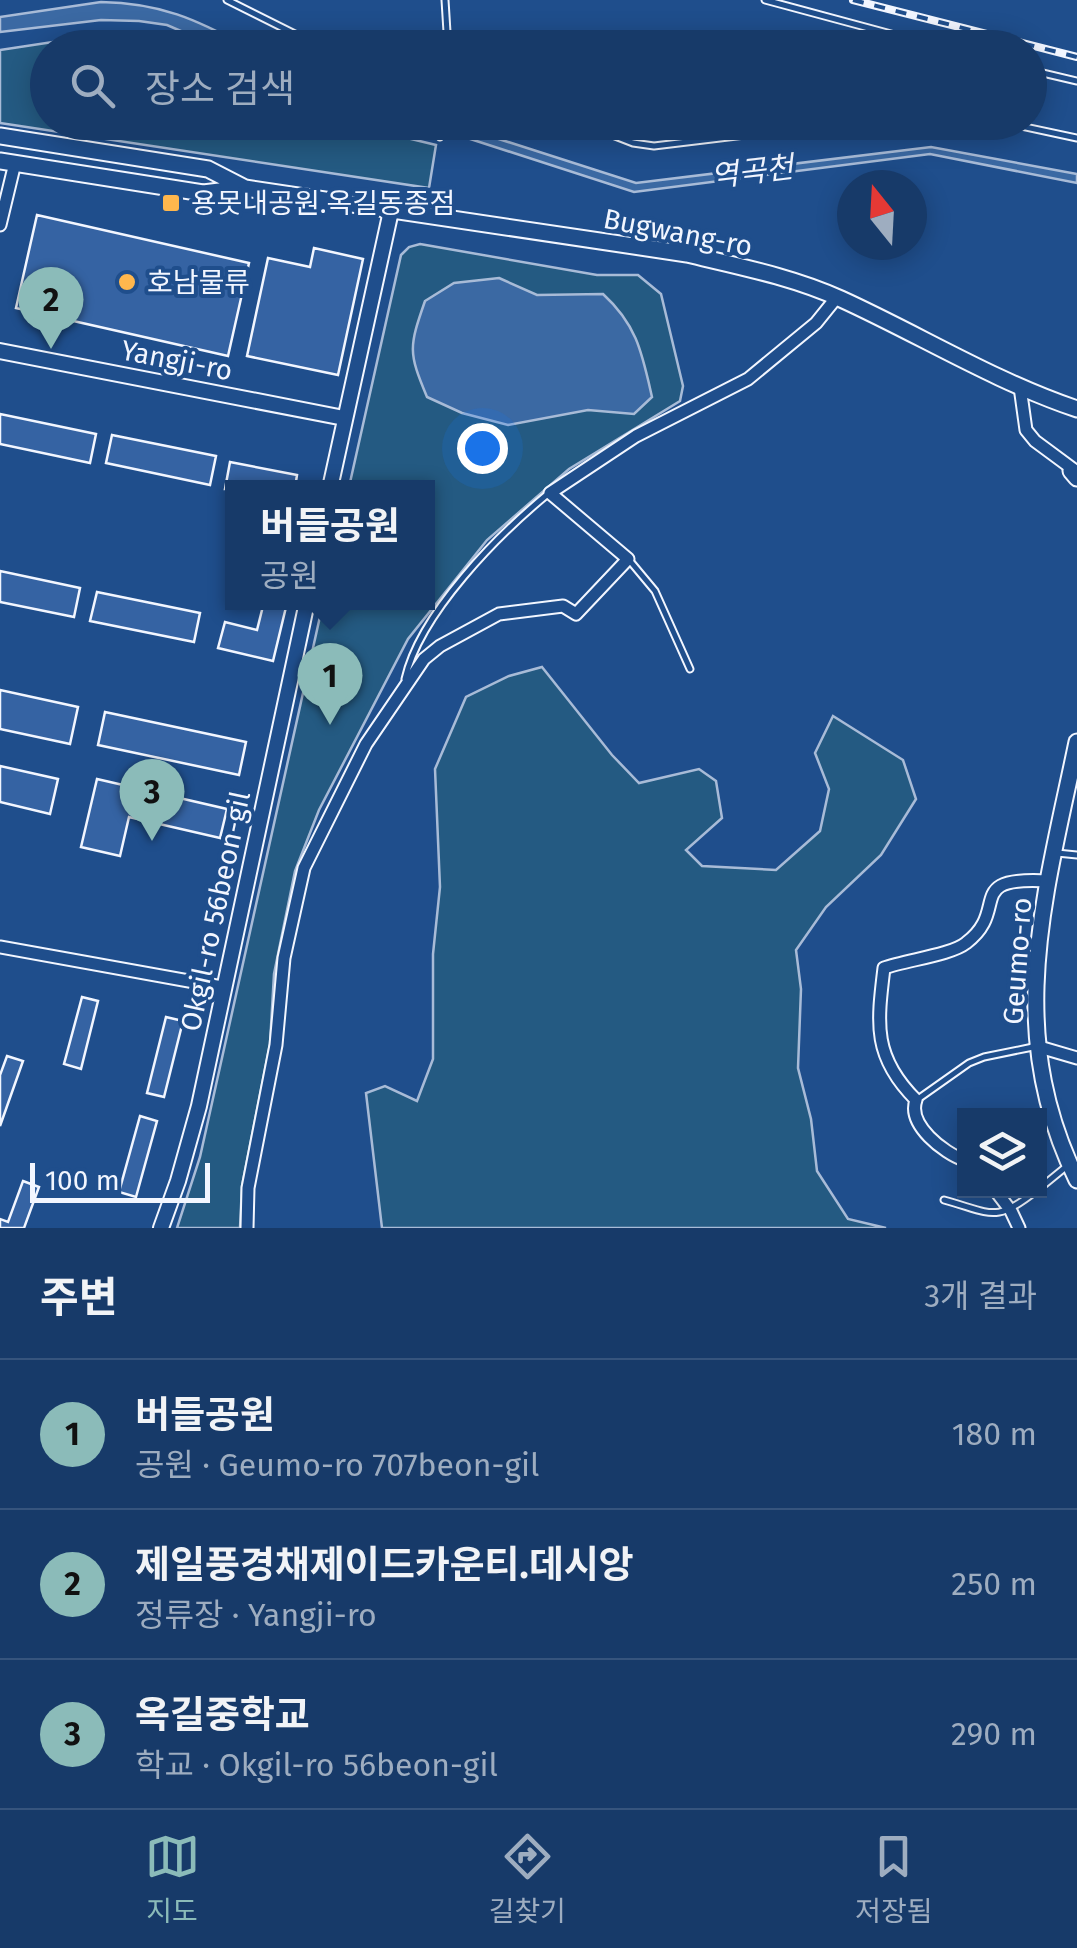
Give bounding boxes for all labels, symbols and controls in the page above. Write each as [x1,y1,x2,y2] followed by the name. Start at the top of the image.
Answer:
[30,30,1047,140] search box
[65,58,120,113] icon: search
[145,66,295,112] text: 장소 검색
[709,149,799,195] water label: 역곡천
[837,170,927,260] north arrow
[191,187,455,220] place label: 용못내공원.옥길동종점
[160,192,182,214] marker: 용못내공원.옥길동종점
[601,202,755,263] street label: Bugwang-ro
[18,266,84,349] pin: 2
[147,266,250,299] place label: 호남물류
[116,271,138,293] marker: 호남물류
[118,334,235,387] street label: Yangji-ro
[457,423,508,474] your location
[225,480,435,610] popup
[260,503,400,549] text: 버들공원
[260,557,319,595] text: 공원
[298,642,362,725] pin: 1
[120,758,184,841] pin: 3
[174,788,257,1034] street label: Okgil-ro 56beon-gil
[997,896,1038,1026] street label: Geumo-ro
[957,1108,1047,1198] map controls
[957,1108,1047,1198] button: layers
[30,1158,210,1202] scale bar
[45,1164,120,1197] text: 100 m
[40,1273,117,1323] text: 주변
[924,1277,1037,1315] text: 3개 결과
[135,1392,275,1438] text: 버들공원
[65,1415,80,1453] text: 1
[952,1415,1037,1453] text: 180 m
[135,1446,539,1484] text: 공원 · Geumo-ro 707beon-gil
[135,1542,634,1588] text: 제일풍경채제이드카운티.데시앙
[64,1565,81,1603] text: 2
[951,1565,1037,1603] text: 250 m
[135,1596,377,1634] text: 정류장 · Yangji-ro
[135,1692,310,1738] text: 옥길중학교
[64,1715,81,1753] text: 3
[951,1715,1037,1753] text: 290 m
[135,1746,498,1784] text: 학교 · Okgil-ro 56beon-gil
[145,1829,200,1929] tab: 지도
[489,1829,566,1929] tab: 길찾기
[855,1829,932,1929] tab: 저장됨

